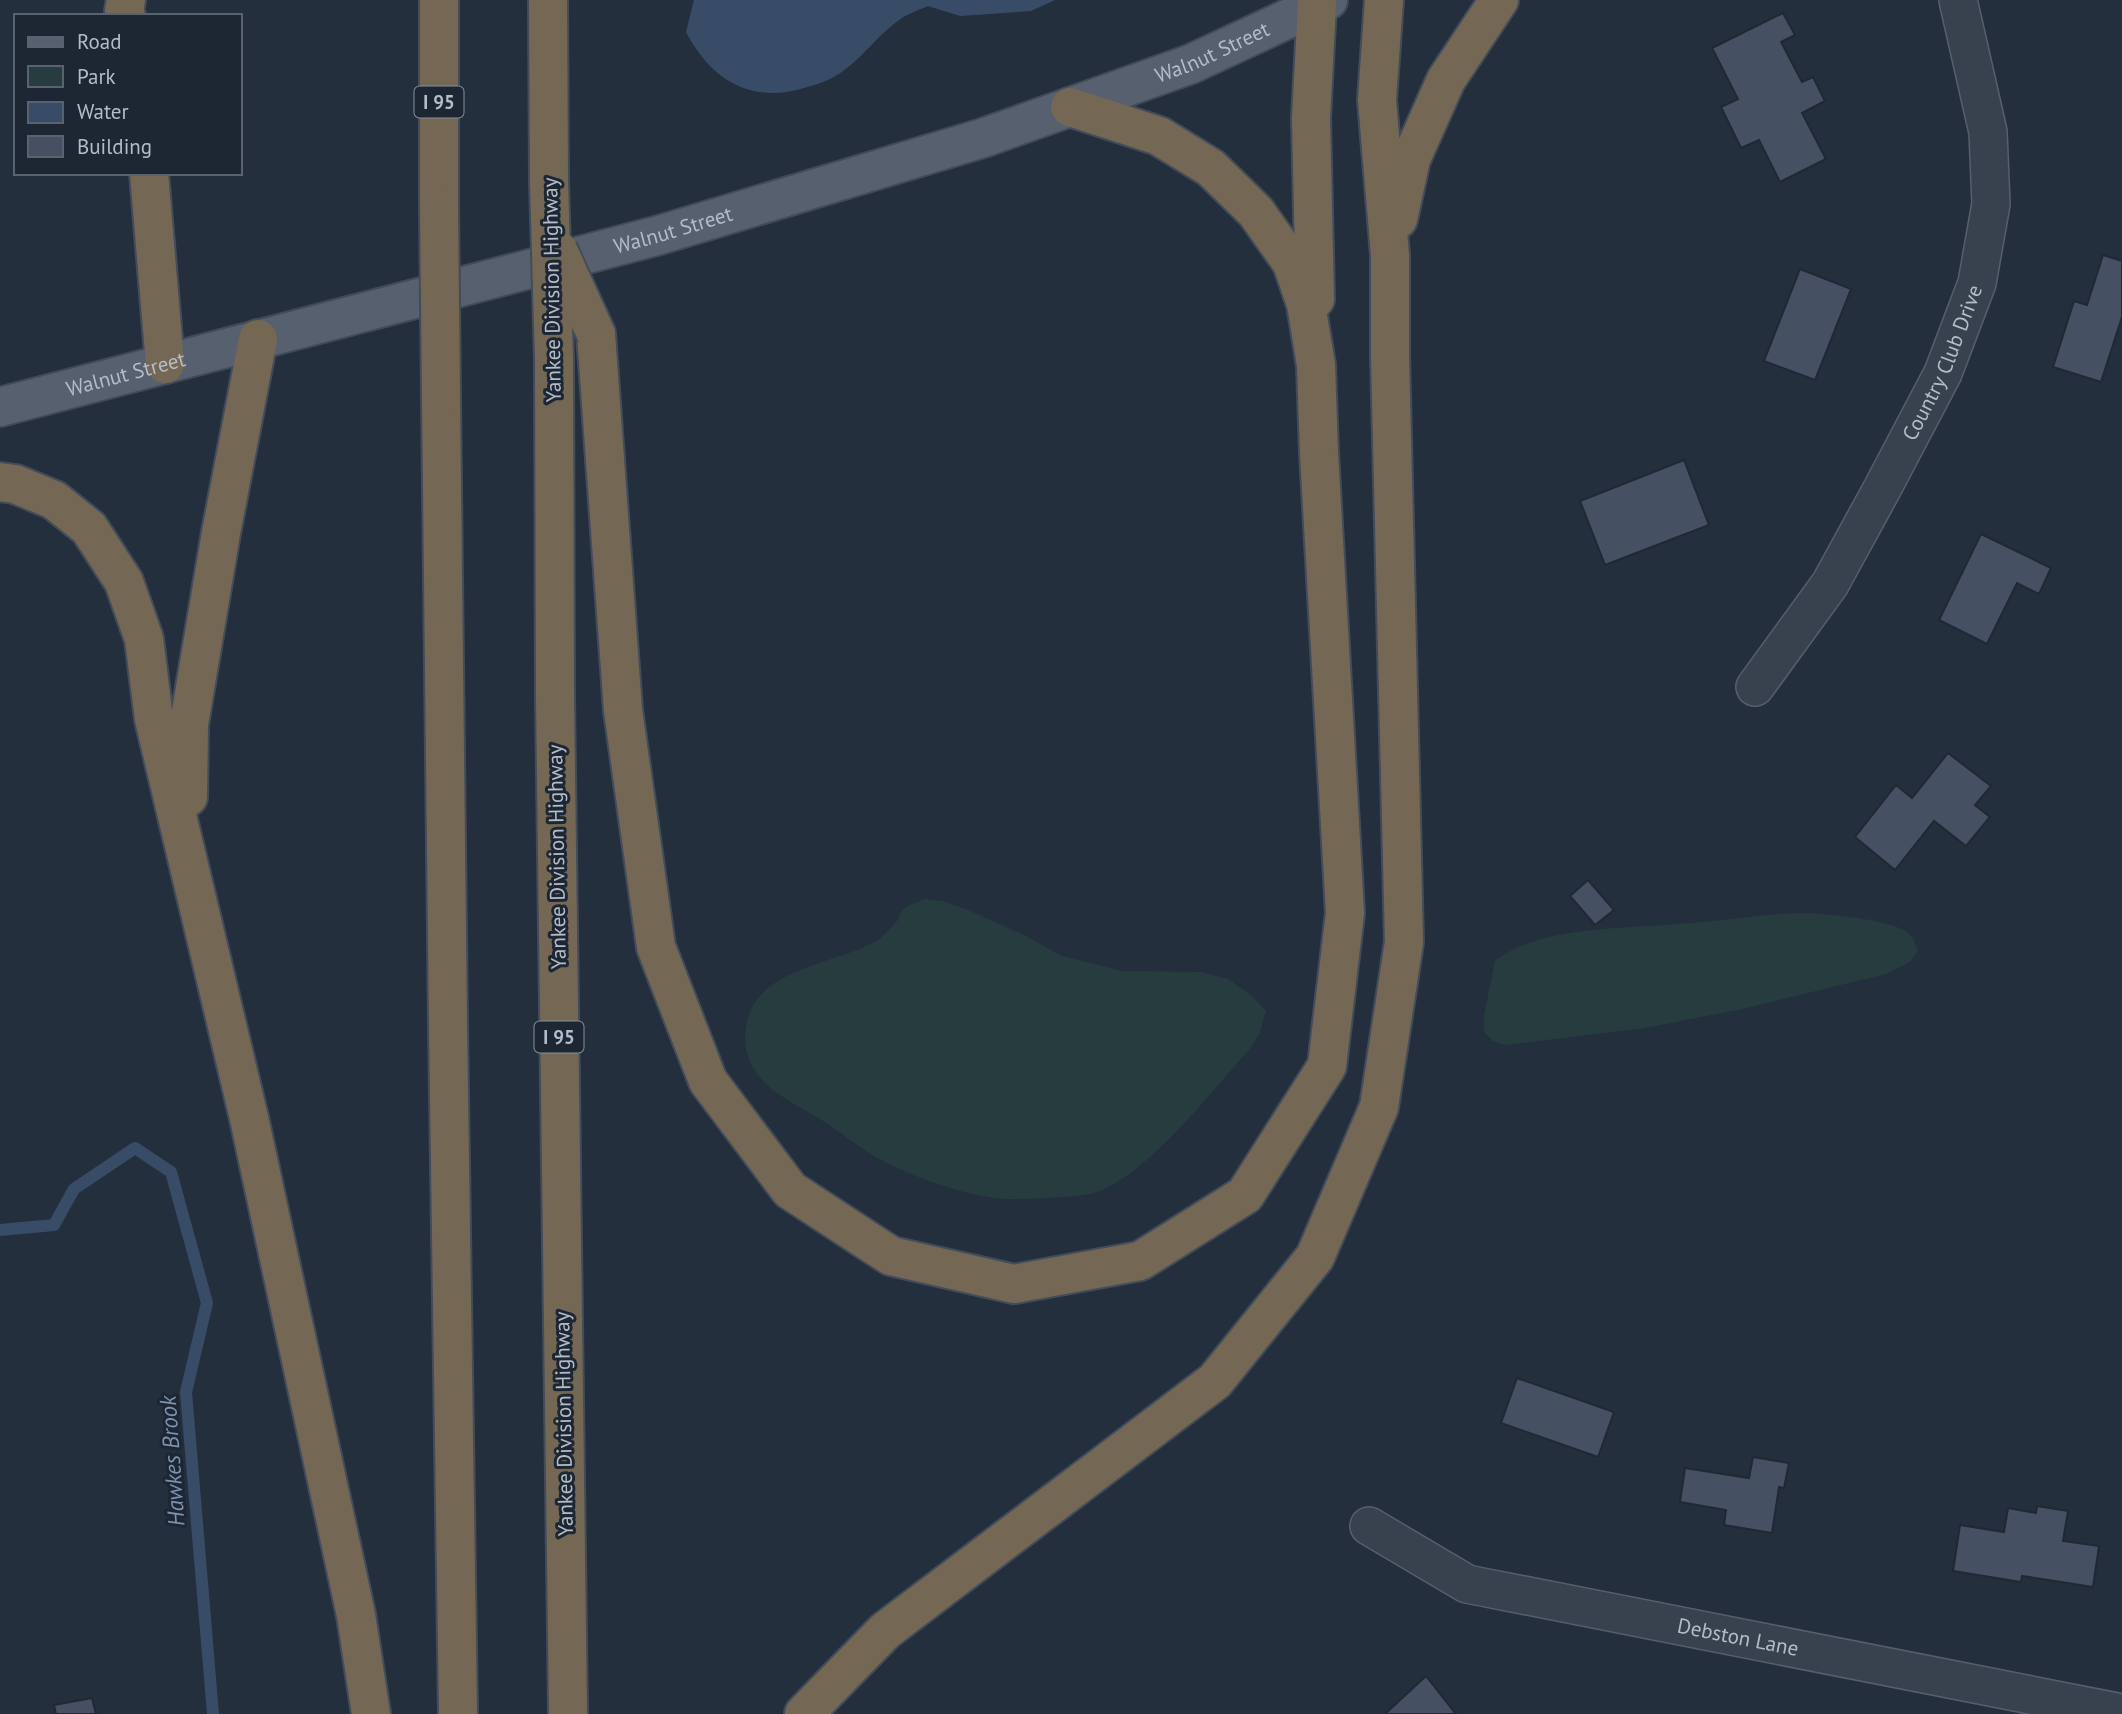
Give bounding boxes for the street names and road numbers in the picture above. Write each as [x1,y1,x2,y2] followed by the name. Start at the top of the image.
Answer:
[1151,15,1274,89] street label: Walnut Street
[414,86,464,118] road number: I 95
[536,177,567,403] street label: Yankee Division Highway
[611,200,736,259] street label: Walnut Street
[1896,281,1988,445] street label: Country Club Drive
[63,345,188,402] street label: Walnut Street
[541,744,572,970] street label: Yankee Division Highway
[534,1021,584,1052] road number: I 95
[548,1311,579,1537] street label: Yankee Division Highway
[1675,1612,1801,1662] street label: Debston Lane

